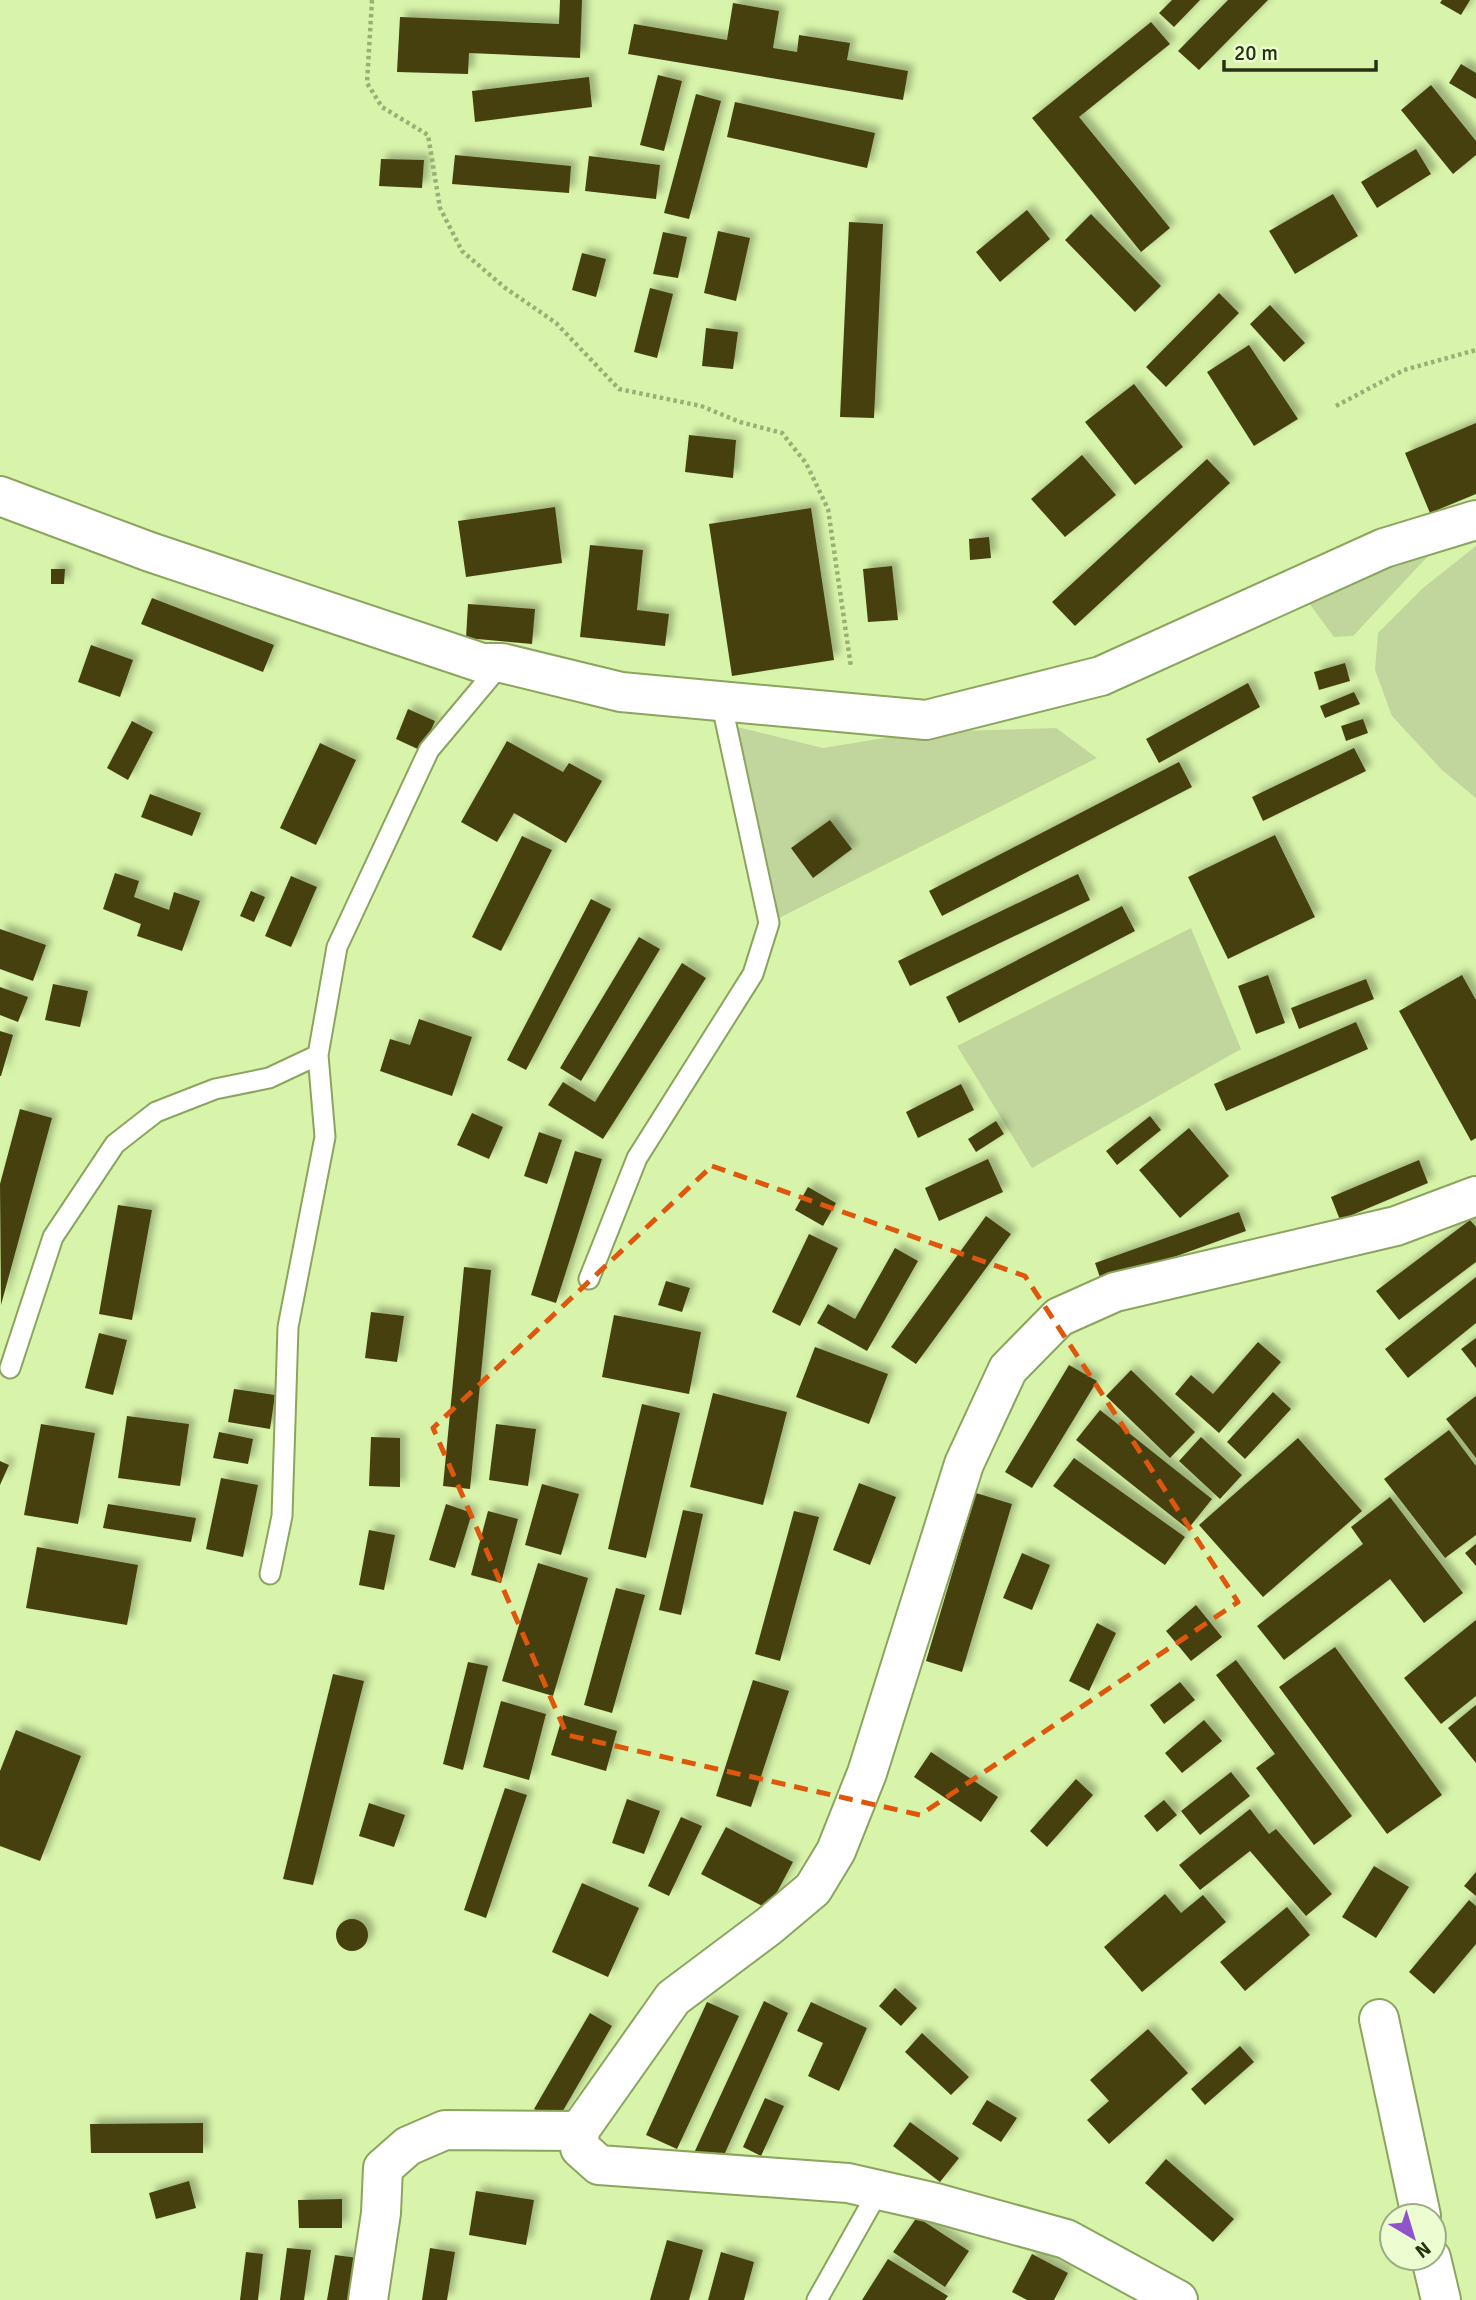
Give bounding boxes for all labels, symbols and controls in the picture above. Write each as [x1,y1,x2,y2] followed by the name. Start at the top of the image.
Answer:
[1224,28,1376,72] scale bar
[1234,40,1278,66] text: 20 m
[1378,2202,1448,2272] north arrow
[1410,2236,1435,2263] text: N

